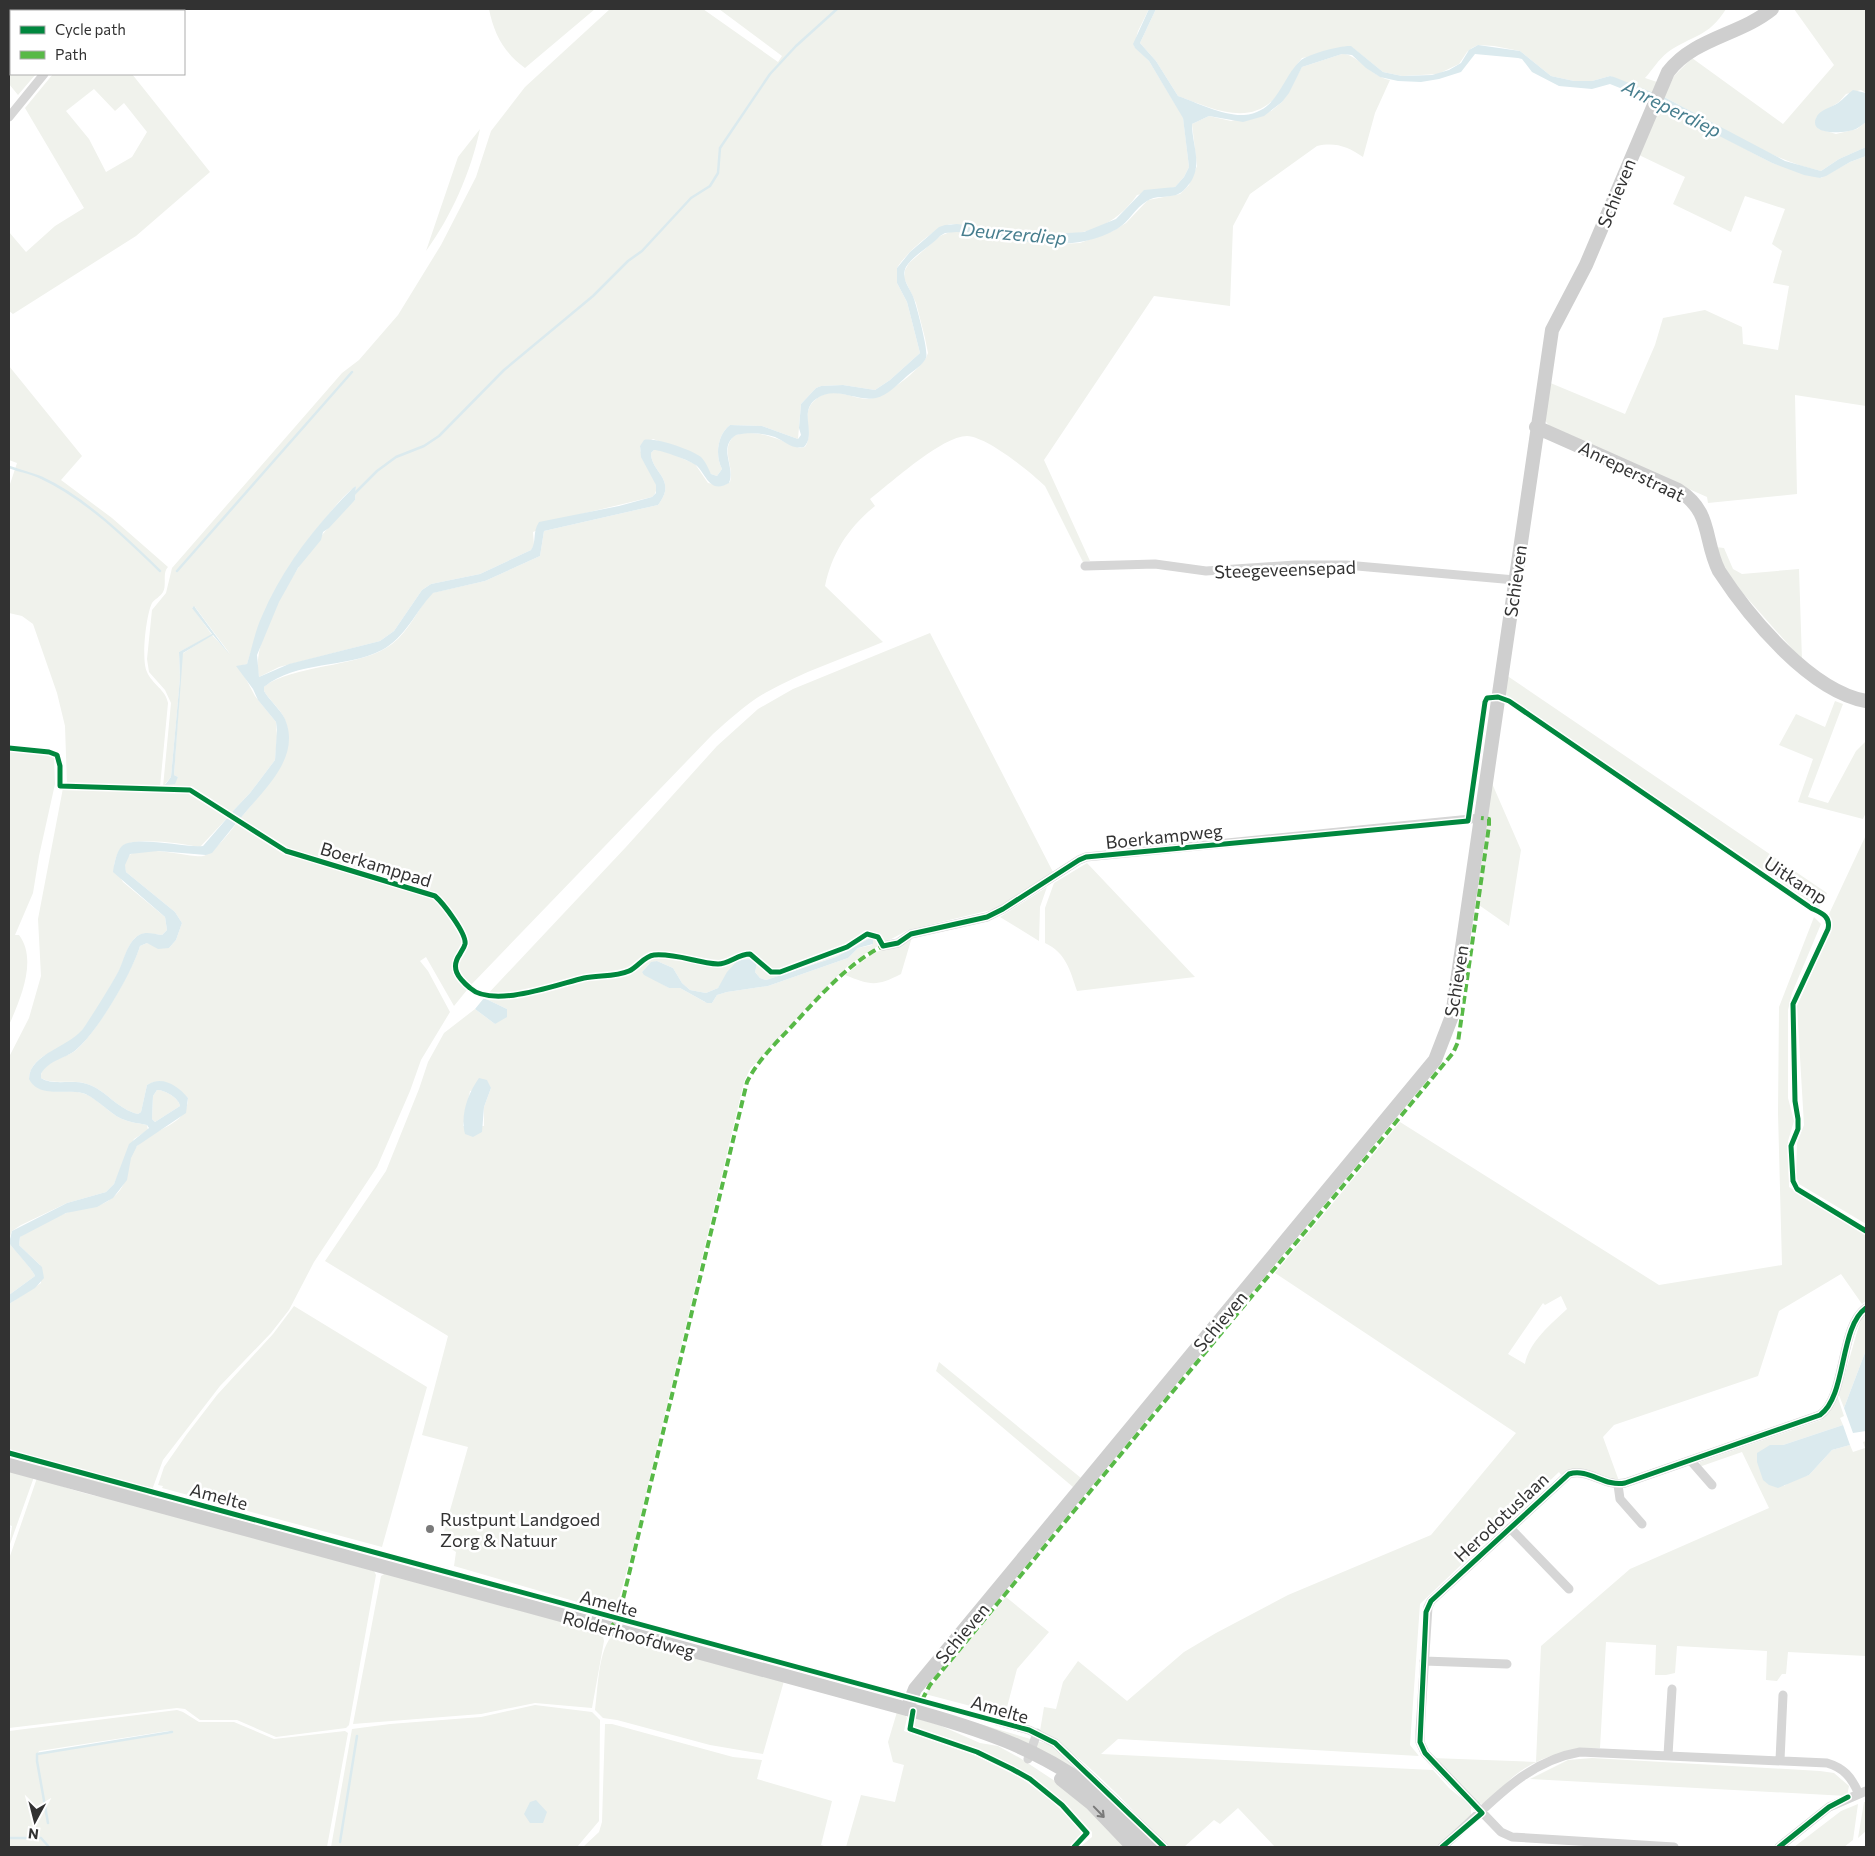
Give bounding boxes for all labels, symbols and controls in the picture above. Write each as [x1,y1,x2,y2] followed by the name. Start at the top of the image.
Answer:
[10,10,185,75] legend
[55,20,126,38] text: Cycle path
[55,45,87,63] text: Path
[1618,74,1725,142] water label: Anreperdiep
[1592,155,1640,231] street label: Schieven
[960,217,1068,249] water label: Deurzerdiep
[1576,436,1688,506] street label: Anreperstraat
[1499,544,1531,618] street label: Schieven
[1214,556,1356,582] street label: Steegeveensepad
[1104,819,1224,853] street label: Boerkampweg
[318,837,434,891] street label: Boerkamppad
[1760,852,1832,908] street label: Uitkamp
[1439,944,1473,1018] street label: Schieven
[1188,1286,1252,1356] street label: Schieven
[1449,1468,1553,1566] street label: Herodotuslaan
[188,1478,250,1514] street label: Amelte
[440,1508,600,1551] place label: Rustpunt Landgoed Zorg & Natuur
[424,1523,436,1535] marker: Rustpunt Landgoed Zorg & Natuur
[578,1585,640,1621] street label: Amelte
[930,1598,994,1668] street label: Schieven
[560,1606,698,1662] street label: Rolderhoofdweg
[969,1690,1031,1728] street label: Amelte
[10,1796,60,1846] north arrow
[1093,1806,1105,1818] one-way arrow
[27,1825,40,1843] text: N

